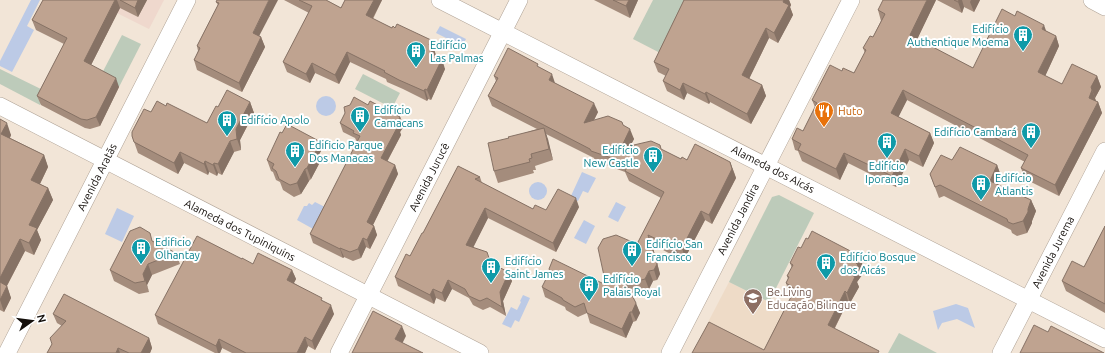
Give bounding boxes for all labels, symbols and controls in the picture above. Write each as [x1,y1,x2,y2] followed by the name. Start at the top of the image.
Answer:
[907,23,1009,48] place label: Edifício Authentique Moema
[1012,24,1034,52] building icon: Edifício Authentique Moema
[430,39,484,64] place label: Edifício Las Palmas
[405,40,427,68] building icon: Edifício Las Palmas
[813,100,835,128] restaurant icon: Huto
[374,104,424,129] place label: Edifício Camacans
[349,105,371,133] building icon: Edifício Camacans
[838,105,863,117] place label: Huto
[216,109,238,137] building icon: Edifício Apolo
[241,114,310,126] place label: Edifício Apolo
[1020,121,1042,149] building icon: Edifício Cambará
[934,126,1017,138] place label: Edifício Cambará
[876,131,898,159] building icon: Edifício Iporanga
[309,139,383,164] place label: Edificio Parque Dos Manacas
[284,140,306,168] building icon: Edificio Parque Dos Manacas
[75,141,119,213] street label: Avenida Aratãs
[407,141,451,213] street label: Avenida Jurucê
[730,143,817,195] street label: Alameda dos Aicás
[584,144,639,169] place label: Edifício New Castle
[642,145,664,173] building icon: Edifício New Castle
[865,160,909,185] place label: Edifício Iporanga
[995,172,1033,197] place label: Edifício Atlantis
[970,173,992,201] building icon: Edifício Atlantis
[715,181,761,257] street label: Avenida Jandira
[183,197,298,263] street label: Alameda dos Tupiniquins
[1030,214,1076,290] street label: Avenida Jurema
[155,236,201,261] place label: Edificio Olhantay
[130,237,152,265] building icon: Edificio Olhantay
[646,238,703,263] place label: Edifício San Francisco
[621,239,643,267] building icon: Edifício San Francisco
[840,251,916,276] place label: Edifício Bosque dos Aicás
[815,252,837,280] building icon: Edifício Bosque dos Aicás
[505,255,564,280] place label: Edifício Saint James
[480,256,502,284] building icon: Edifício Saint James
[603,273,661,298] place label: Edifício Palais Royal
[578,274,600,302] building icon: Edifício Palais Royal
[767,286,856,311] place label: Be.Living Educação Bilingue
[742,287,764,315] school or university icon: Be.Living Educação Bilingue
[12,301,52,341] north arrow
[35,313,49,324] text: N

